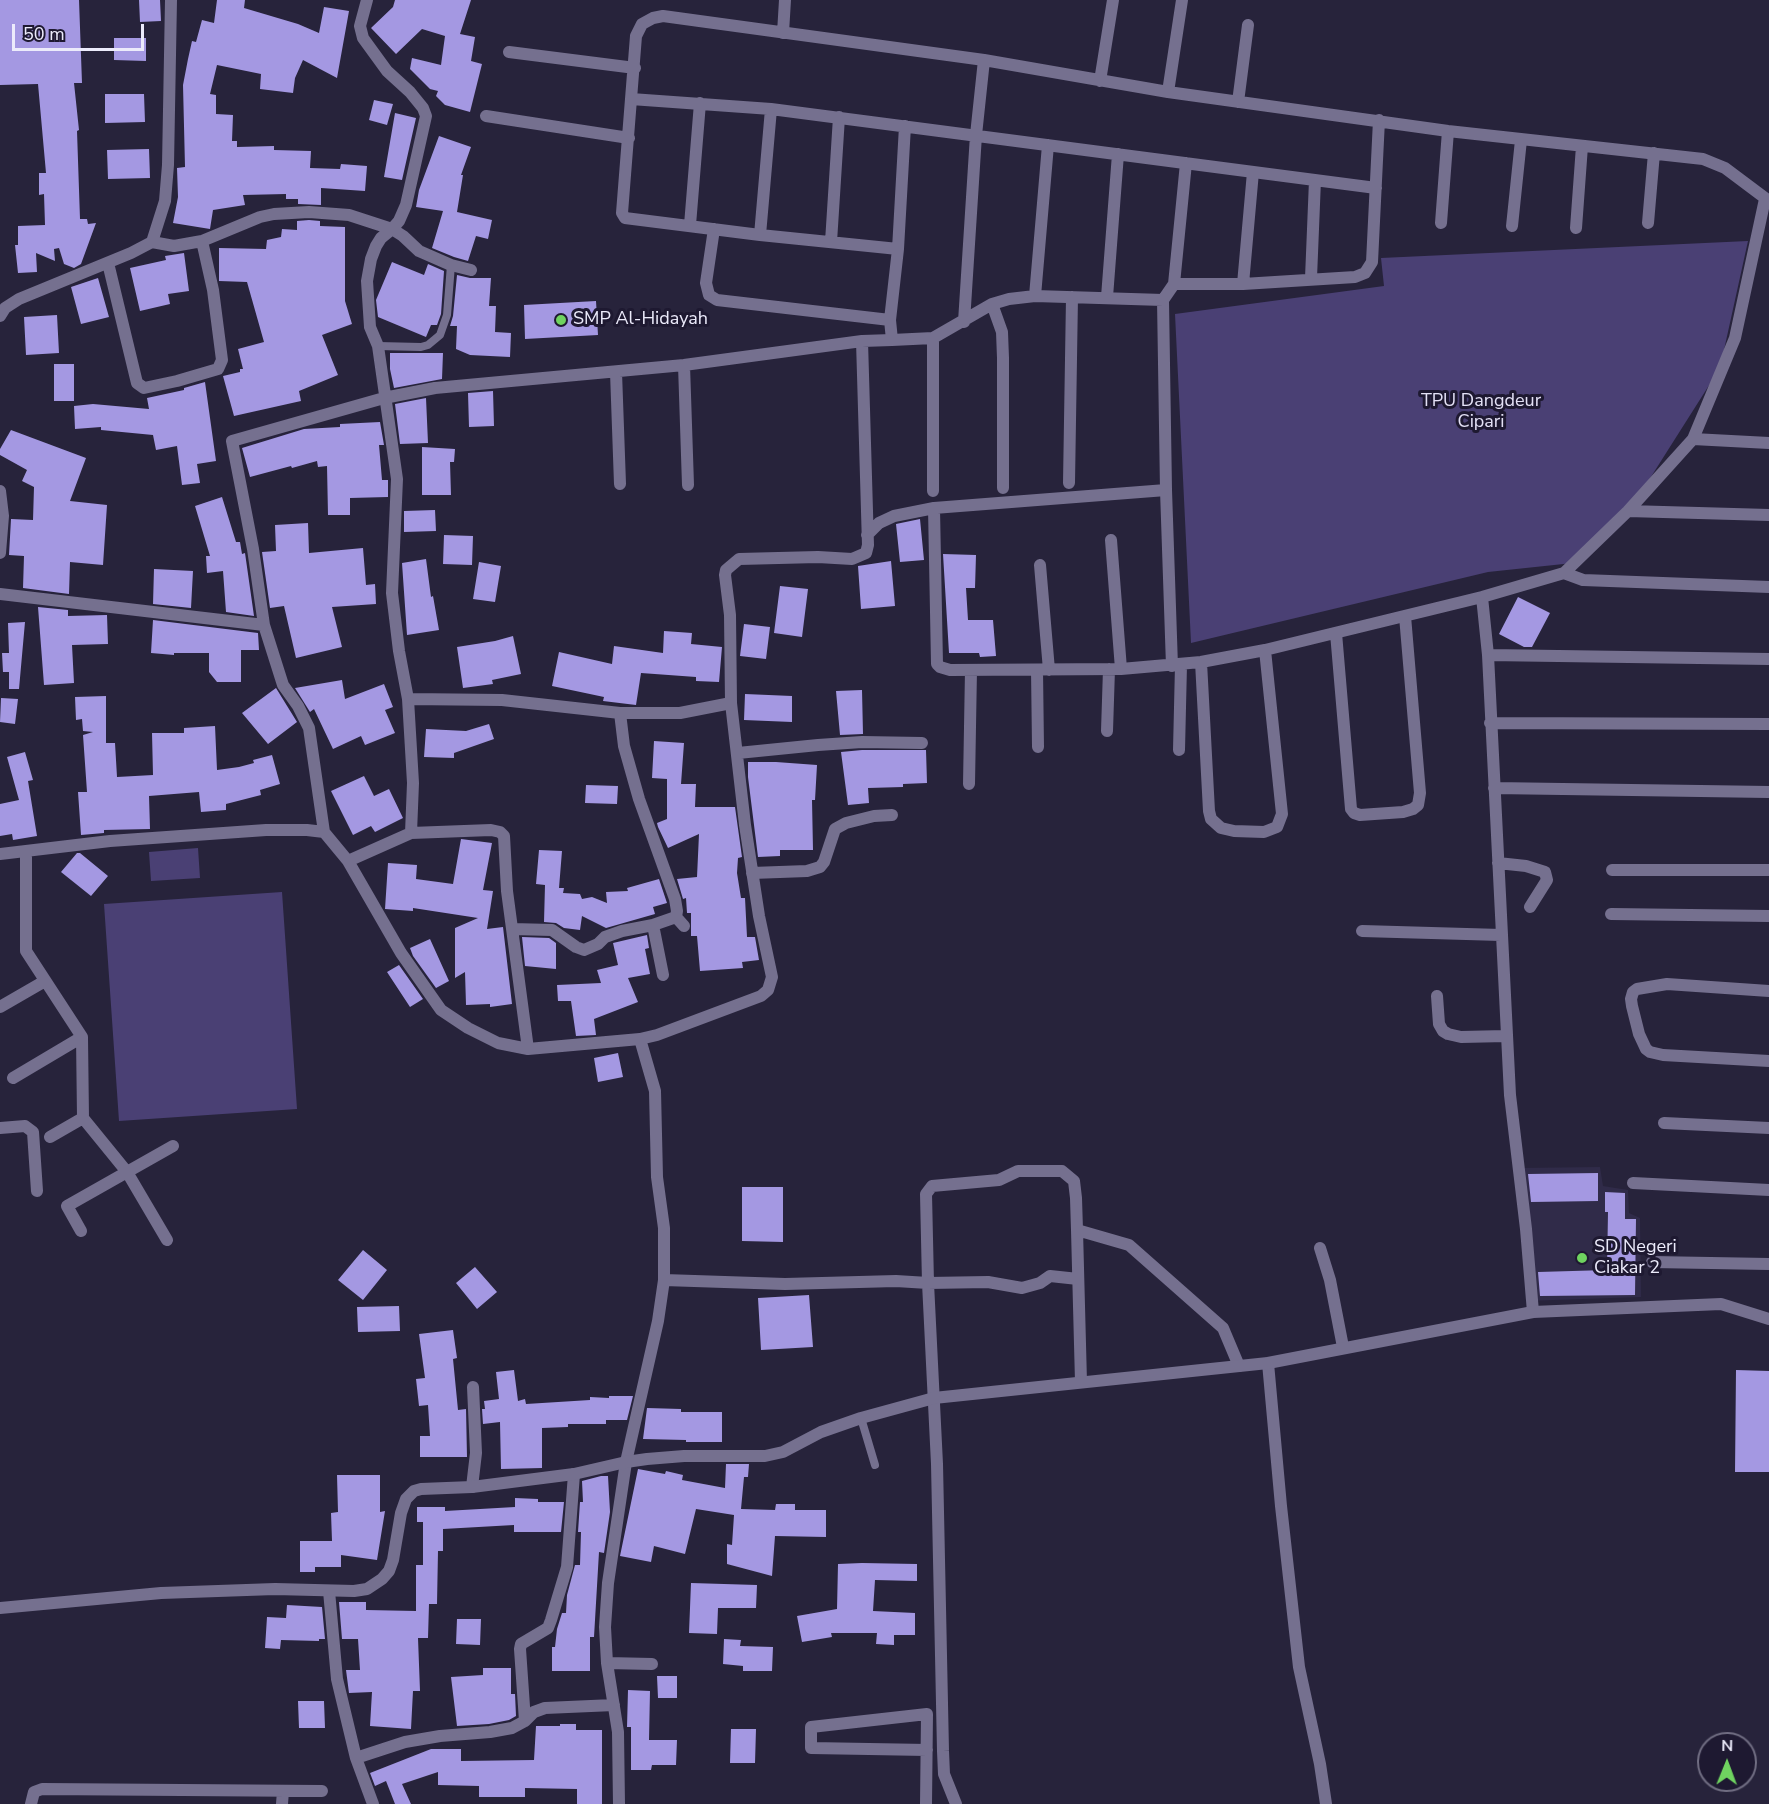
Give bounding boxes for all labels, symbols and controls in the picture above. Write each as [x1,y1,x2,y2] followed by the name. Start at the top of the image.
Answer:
[15,12,147,50] scale bar
[23,22,65,46] text: 50 m
[573,309,708,331] place label: SMP Al-Hidayah
[554,313,568,327] marker: SMP Al-Hidayah
[1421,391,1541,434] park label: TPU Dangdeur Cipari
[1594,1237,1677,1280] place label: SD Negeri Ciakar 2
[1575,1251,1589,1265] marker: SD Negeri Ciakar 2
[1697,1732,1757,1792] north arrow
[1721,1735,1733,1757] text: N

